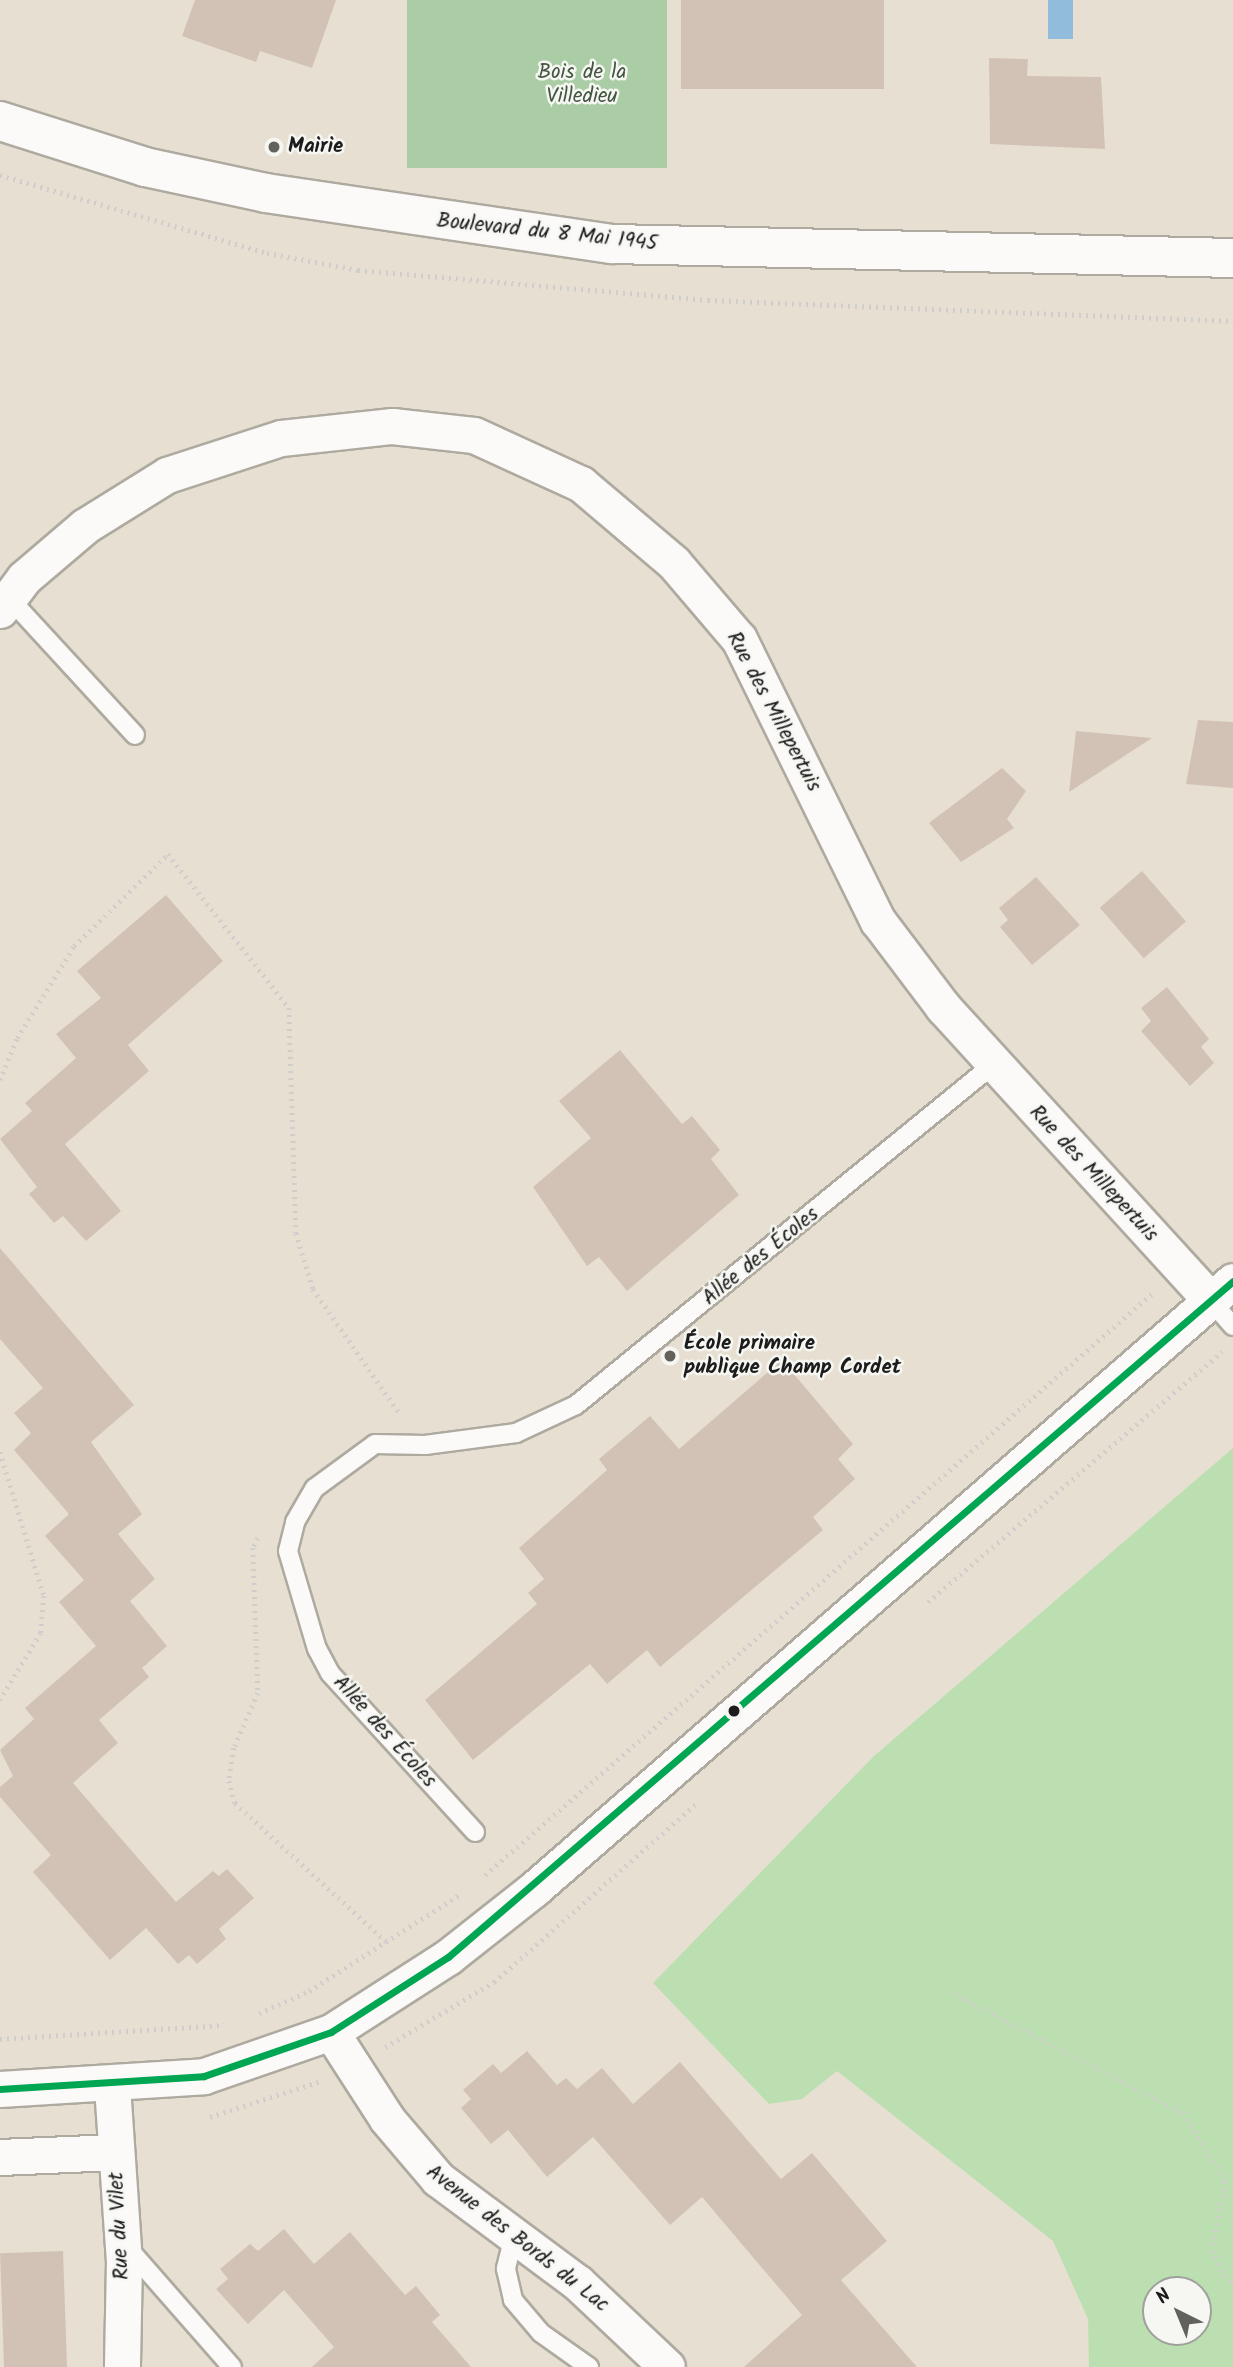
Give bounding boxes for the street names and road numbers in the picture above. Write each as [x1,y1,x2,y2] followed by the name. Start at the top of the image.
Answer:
[435,209,659,257] street label: Boulevard du 8 Mai 1945
[720,628,826,796] street label: Rue des Millepertuis
[1023,1101,1163,1247] street label: Rue des Millepertuis
[698,1202,824,1312] street label: Allée des Écoles
[327,1671,441,1793] street label: Allée des Écoles
[421,2160,613,2318] street label: Avenue des Bords du Lac
[105,2171,135,2281] street label: Rue du Vilet

